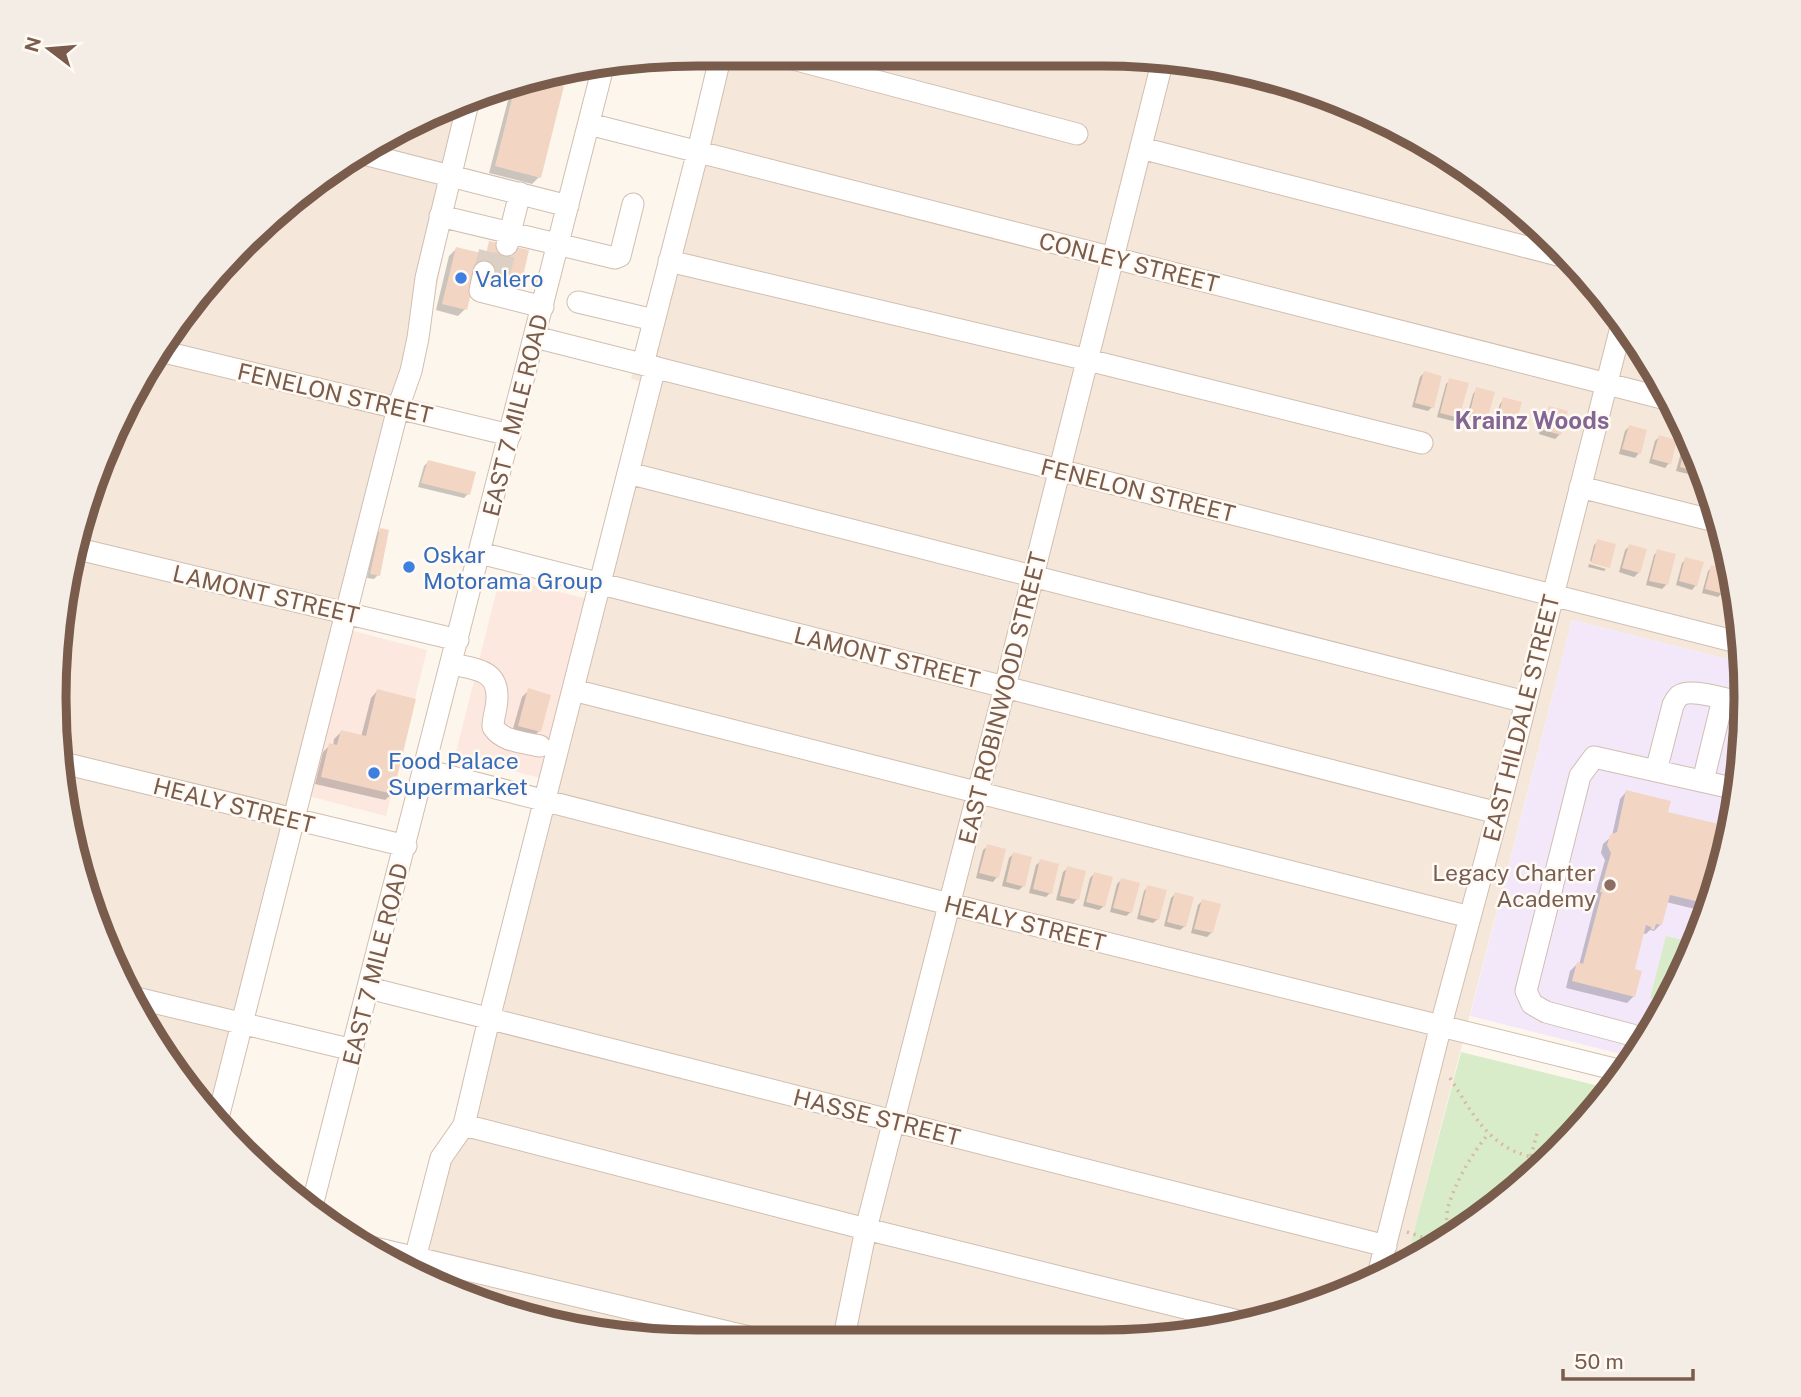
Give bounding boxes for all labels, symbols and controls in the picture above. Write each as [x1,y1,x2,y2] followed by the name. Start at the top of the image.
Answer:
[14,14,84,84] north arrow
[20,34,45,54] text: N
[1036,227,1222,297] street label: CONLEY STREET
[475,265,543,292] place label: Valero
[453,270,469,286] marker: Valero
[477,311,553,519] street label: EAST 7 MILE ROAD
[235,357,436,429] street label: FENELON STREET
[1455,406,1609,434] district label: Krainz Woods
[1038,453,1238,527] street label: FENELON STREET
[423,541,603,594] place label: Oskar Motorama Group
[953,549,1051,847] street label: EAST ROBINWOOD STREET
[170,559,362,629] street label: LAMONT STREET
[401,559,417,575] marker: Oskar Motorama Group
[1477,591,1565,844] street label: EAST HILDALE STREET
[791,621,983,693] street label: LAMONT STREET
[388,747,528,800] place label: Food Palace Supermarket
[366,765,382,781] marker: Food Palace Supermarket
[150,772,318,838] street label: HEALY STREET
[1432,859,1596,912] place label: Legacy Charter Academy
[337,860,413,1068] street label: EAST 7 MILE ROAD
[1602,877,1618,893] marker: Legacy Charter Academy
[941,890,1109,956] street label: HEALY STREET
[791,1083,964,1151] street label: HASSE STREET
[1563,1338,1692,1382] scale bar
[1574,1349,1624,1374] text: 50 m

